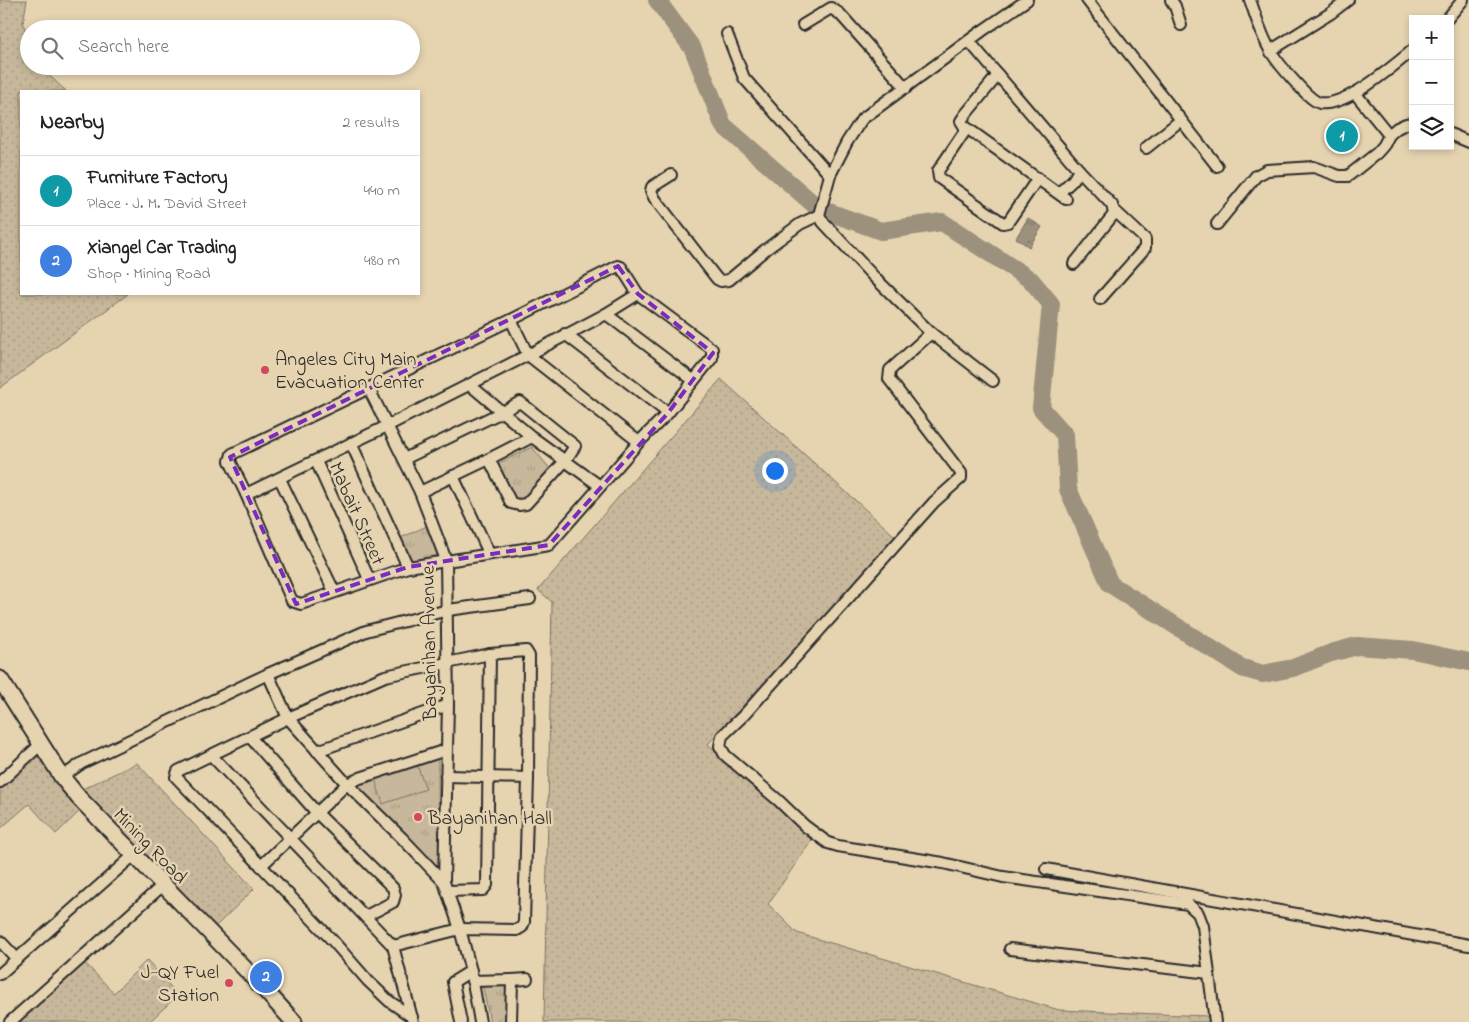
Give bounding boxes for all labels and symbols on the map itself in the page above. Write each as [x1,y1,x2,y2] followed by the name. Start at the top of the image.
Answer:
[1326,117,1358,155] pin: 1
[275,346,425,398] place label: Angeles City Main Evacuation Center
[259,364,271,376] marker: Angeles City Main Evacuation Center
[320,458,391,570] street label: Mabait Street
[762,458,788,484] your location
[415,565,446,722] street label: Bayanihan Avenue
[105,802,193,892] street label: Mining Road
[427,805,552,834] place label: Bayanihan Hall
[412,811,424,823] marker: Bayanihan Hall
[250,958,282,996] pin: 2
[141,959,219,1011] place label: J-QY Fuel Station
[223,977,235,989] marker: J-QY Fuel Station

